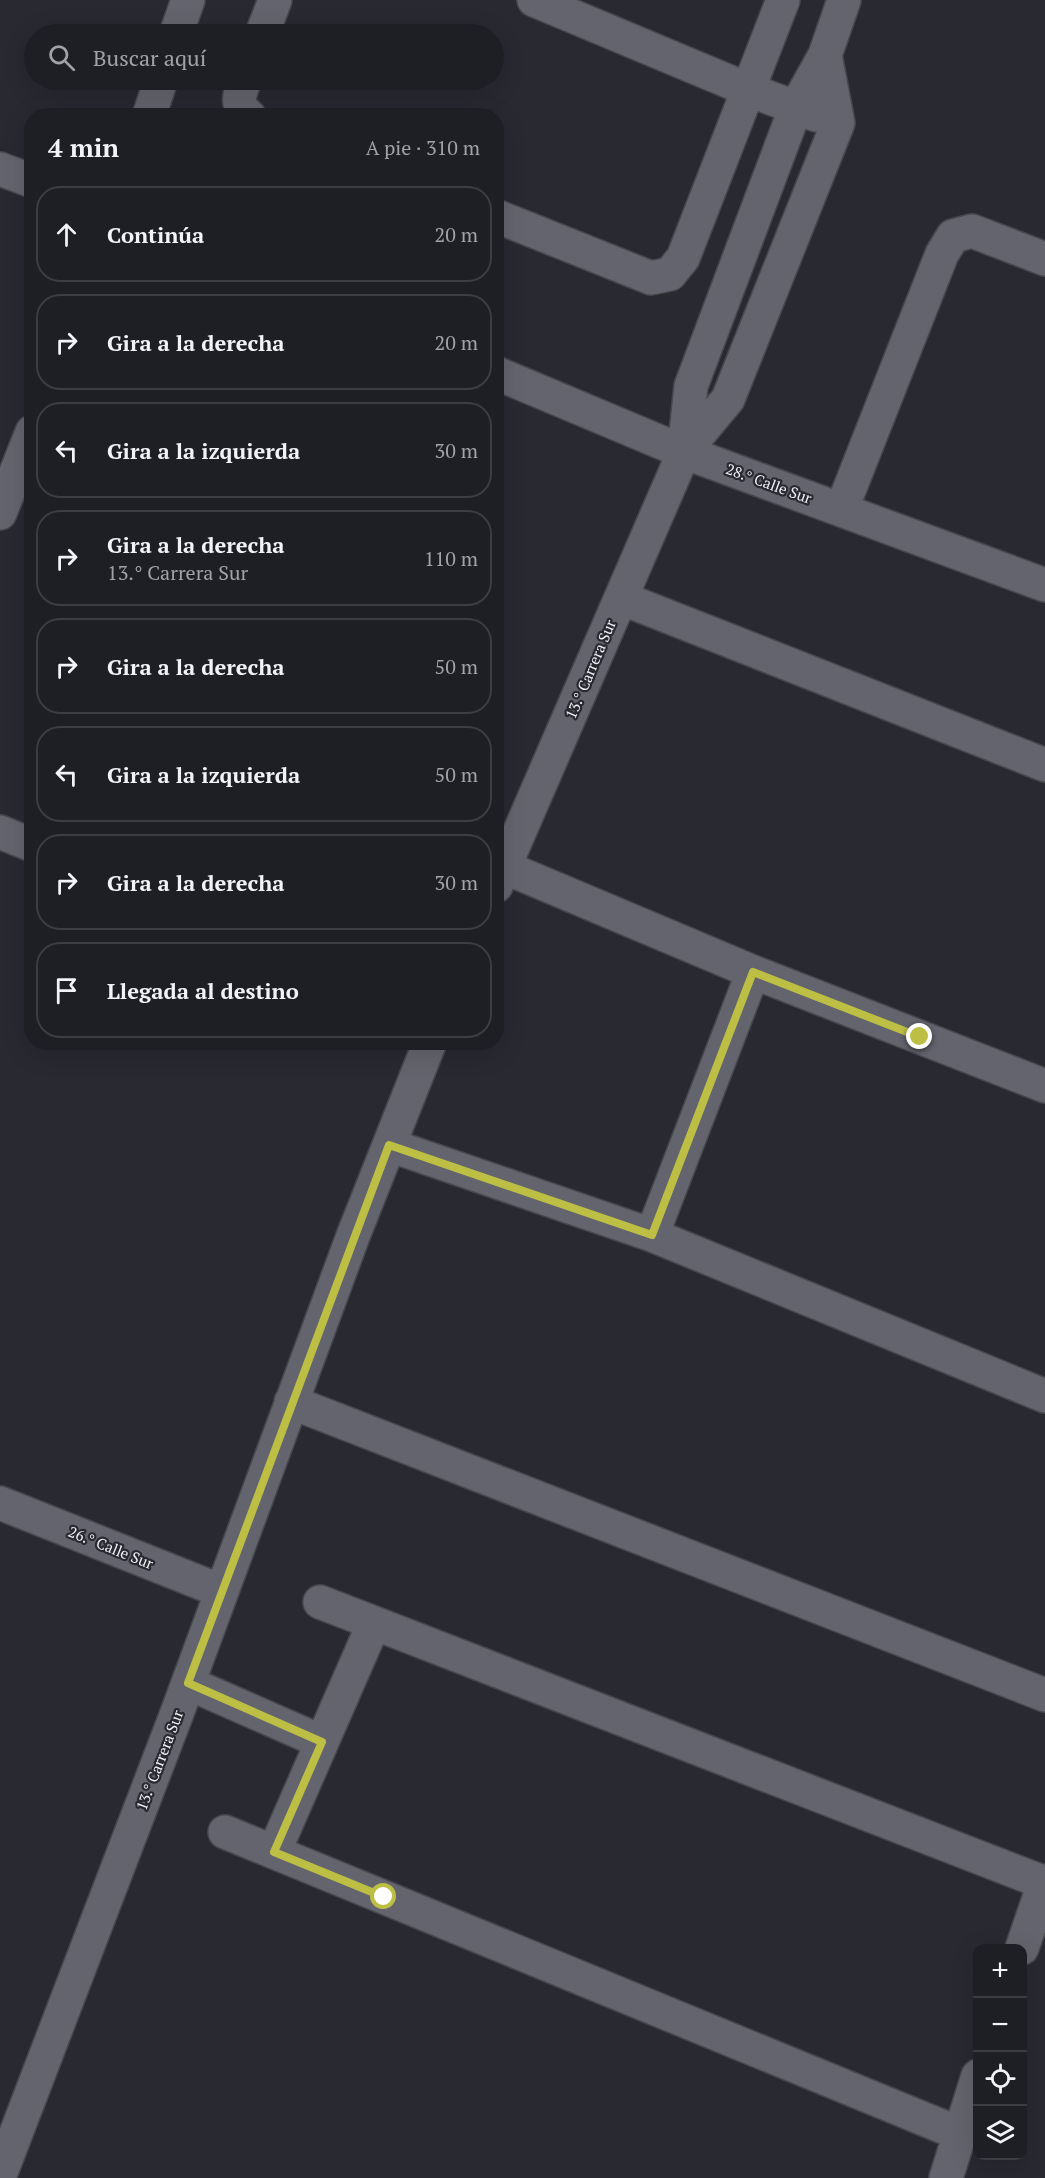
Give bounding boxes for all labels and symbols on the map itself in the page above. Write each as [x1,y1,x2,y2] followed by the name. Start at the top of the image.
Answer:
[723,458,815,508] street label: 28.° Calle Sur
[560,616,620,722] street label: 13.° Carrera Sur
[906,1023,932,1049] route end
[66,1521,157,1573] street label: 26.° Calle Sur
[131,1707,187,1813] street label: 13.° Carrera Sur
[370,1883,396,1909] route start

